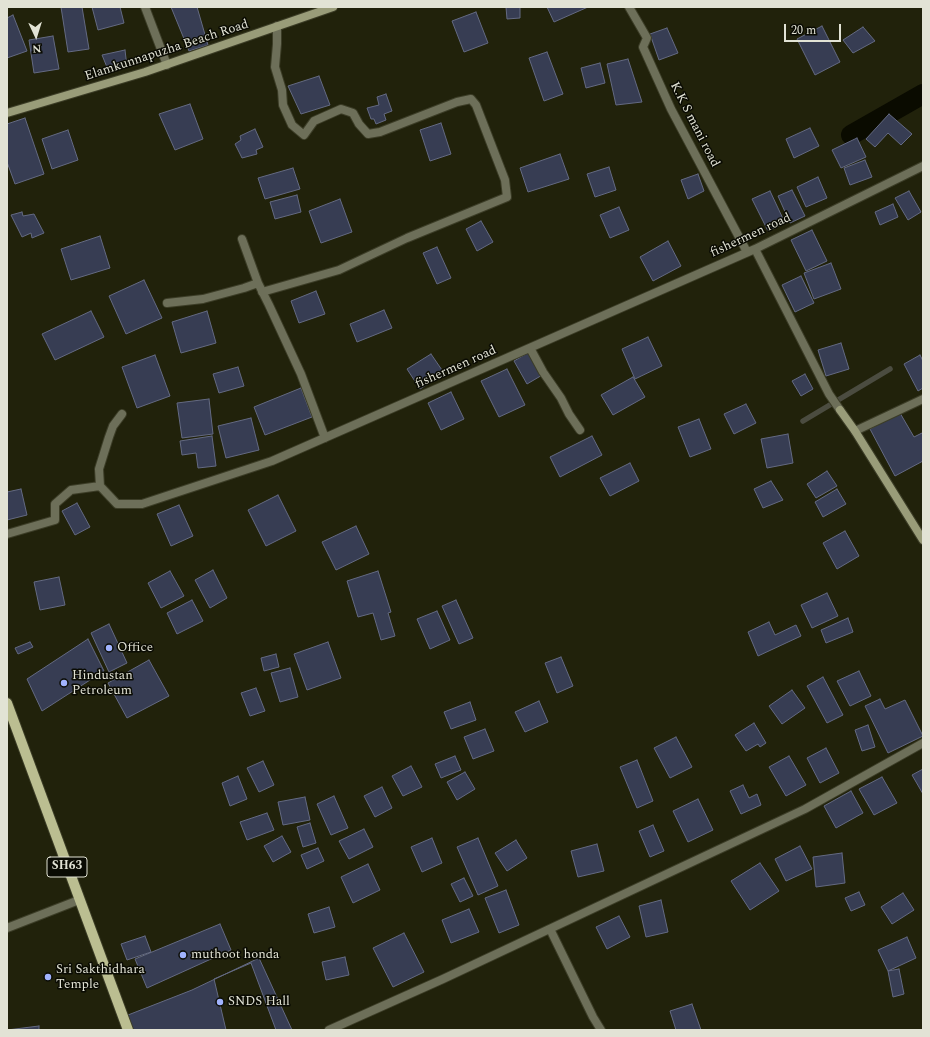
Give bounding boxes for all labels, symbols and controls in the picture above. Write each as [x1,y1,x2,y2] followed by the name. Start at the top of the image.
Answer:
[16,16,56,56] north arrow
[786,16,843,42] scale bar
[83,17,251,85] street label: Elamkunnapuzha Beach Road
[791,21,816,40] text: 20 m
[32,40,42,57] text: N
[666,80,722,170] street label: K.K S mani road
[708,210,794,262] street label: fishermen road
[413,343,499,393] street label: fishermen road
[117,640,153,656] place label: Office
[104,643,114,653] marker: Office
[72,668,133,699] place label: Hindustan Petroleum
[59,678,69,688] marker: Hindustan Petroleum
[47,857,87,877] road number: SH63
[191,947,279,963] place label: muthoot honda
[178,950,188,960] marker: muthoot honda
[56,962,145,993] place label: Sri Sakthidhara Temple
[43,972,53,982] marker: Sri Sakthidhara Temple
[228,994,290,1010] place label: SNDS Hall
[215,997,225,1007] marker: SNDS Hall

